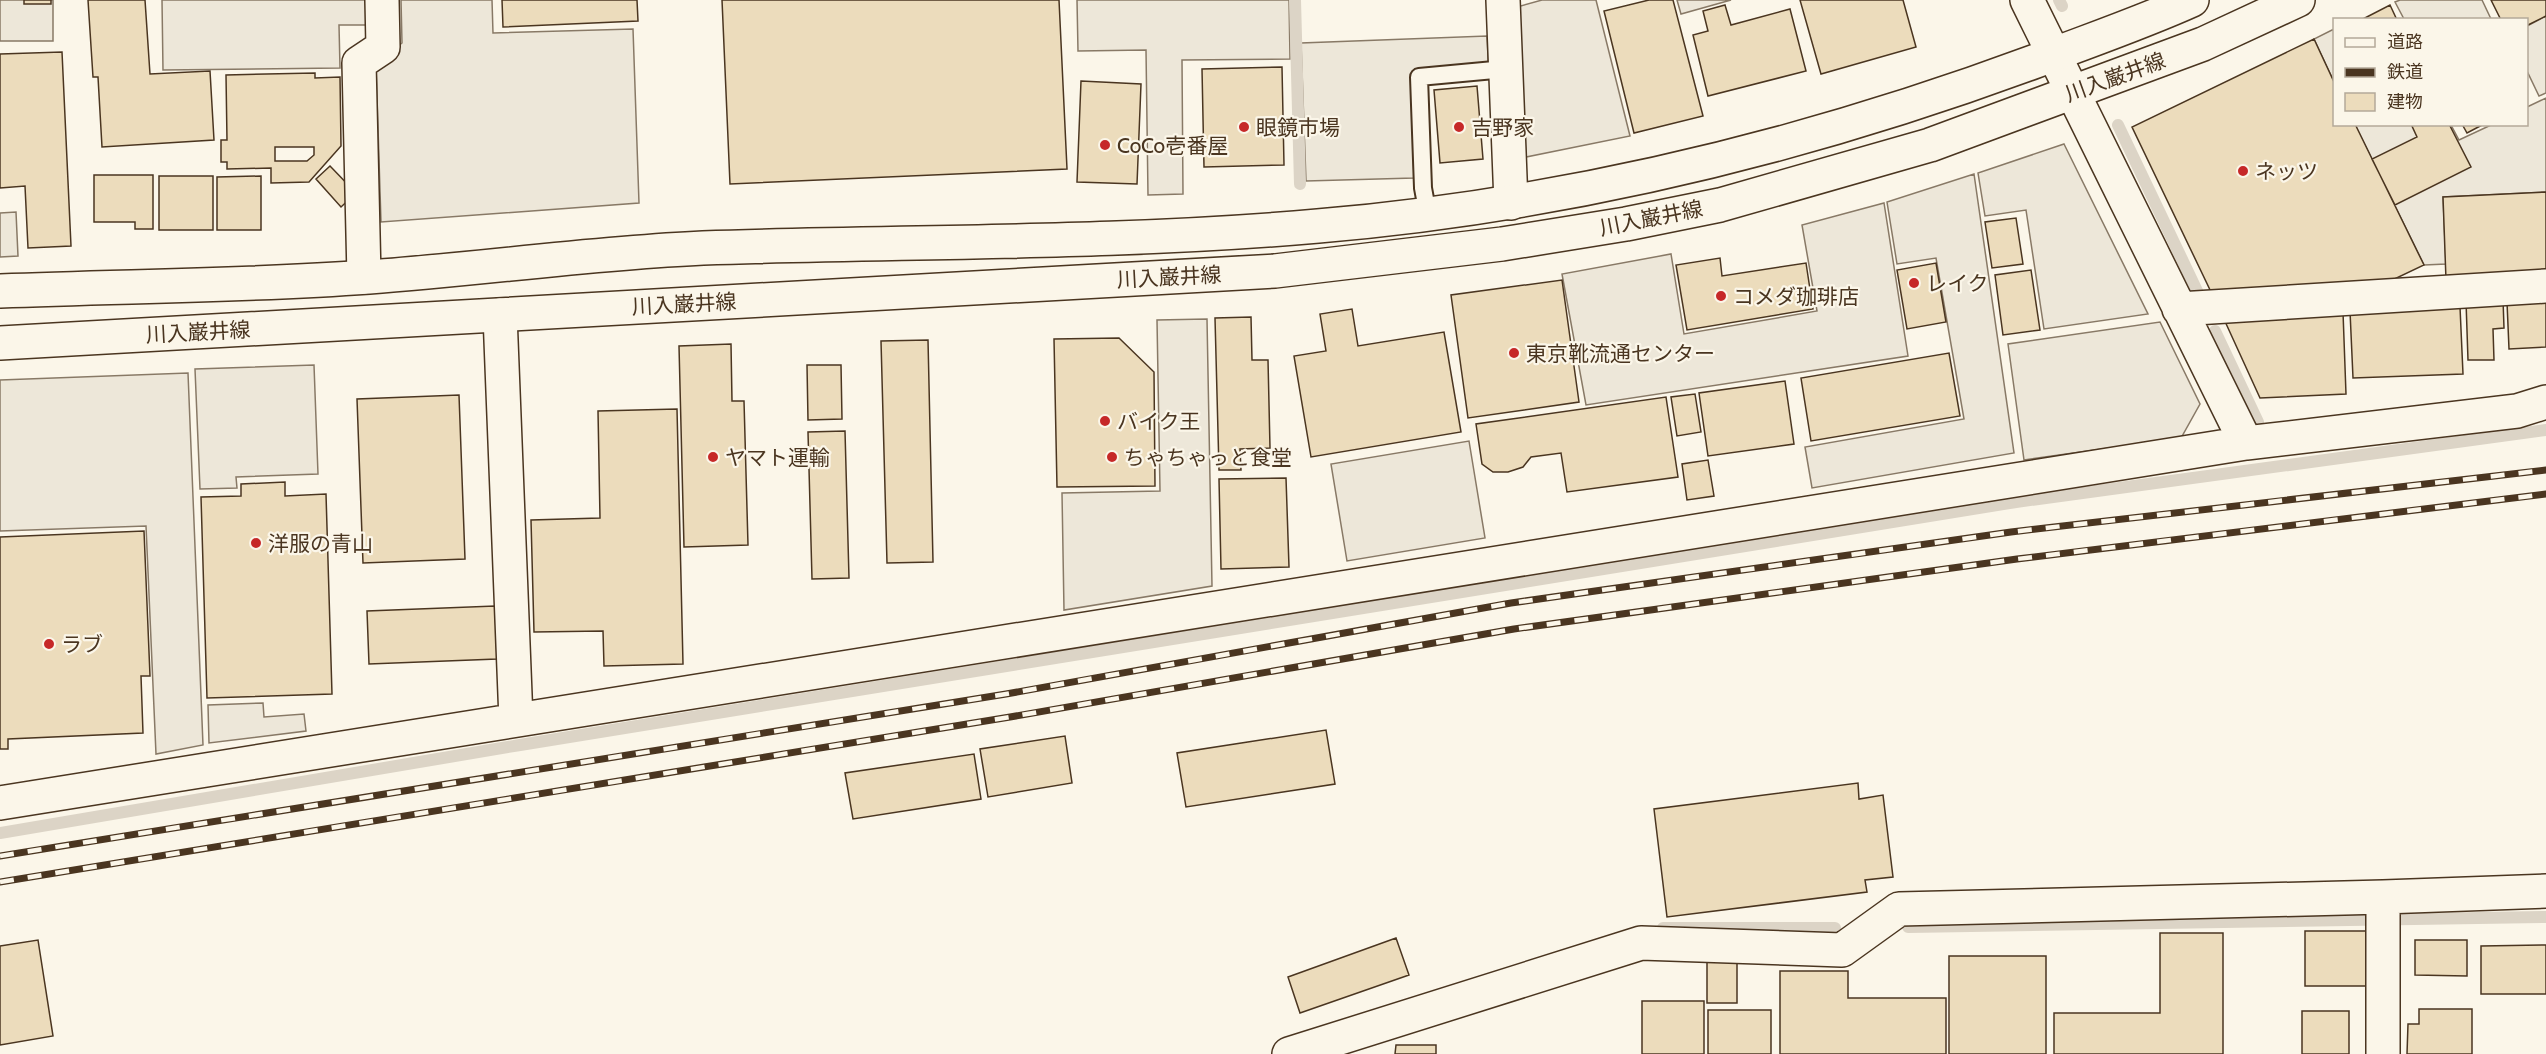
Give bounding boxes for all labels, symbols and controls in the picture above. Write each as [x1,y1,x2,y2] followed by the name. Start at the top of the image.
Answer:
[2333,18,2528,126] legend
[2387,31,2423,53] text: 道路
[2061,47,2169,107] street label: 川入巌井線
[2387,61,2423,83] text: 鉄道
[2387,91,2423,113] text: 建物
[1256,115,1340,140] place label: 眼鏡市場
[1471,115,1534,140] place label: 吉野家
[1237,120,1251,134] marker: 眼鏡市場
[1452,120,1466,134] marker: 吉野家
[1117,133,1228,158] place label: CoCo壱番屋
[1098,138,1112,152] marker: CoCo壱番屋
[2255,159,2318,184] place label: ネッツ
[2236,164,2250,178] marker: ネッツ
[1597,196,1705,240] street label: 川入巌井線
[1116,262,1222,292] street label: 川入巌井線
[1926,271,1989,296] place label: レイク
[1907,276,1921,290] marker: レイク
[1733,284,1859,309] place label: コメダ珈琲店
[631,289,737,319] street label: 川入巌井線
[1714,289,1728,303] marker: コメダ珈琲店
[145,317,251,347] street label: 川入巌井線
[1526,341,1715,366] place label: 東京靴流通センター
[1507,346,1521,360] marker: 東京靴流通センター
[1117,409,1201,434] place label: バイク王
[1098,414,1112,428] marker: バイク王
[725,445,830,470] place label: ヤマト運輸
[1124,445,1292,470] place label: ちゃちゃっと食堂
[706,450,720,464] marker: ヤマト運輸
[1105,450,1119,464] marker: ちゃちゃっと食堂
[268,531,373,556] place label: 洋服の青山
[249,536,263,550] marker: 洋服の青山
[61,632,103,657] place label: ラブ
[42,637,56,651] marker: ラブ

